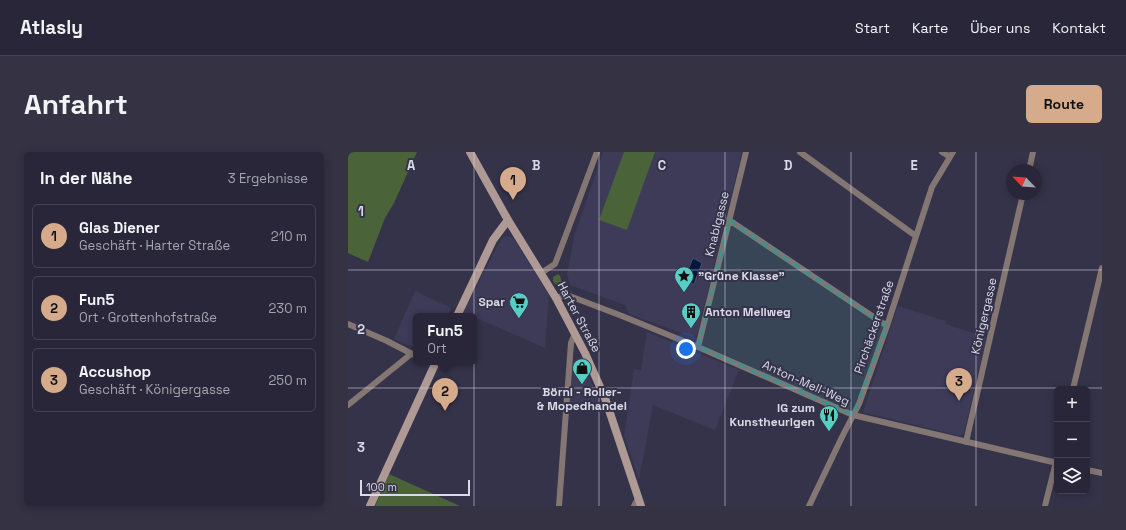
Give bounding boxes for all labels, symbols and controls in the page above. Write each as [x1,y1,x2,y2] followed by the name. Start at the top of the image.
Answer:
[20,15,83,40] text: Atlasly
[855,19,890,37] text: Start
[912,19,948,37] text: Karte
[970,19,1030,37] text: Über uns
[1052,19,1106,37] text: Kontakt
[1026,85,1102,123] button: Route
[24,86,128,122] text: Anfahrt
[407,157,416,174] text: A
[532,157,541,174] text: B
[658,157,666,174] text: C
[784,157,793,174] text: D
[910,157,918,174] text: E
[1006,164,1042,200] north arrow
[40,167,132,189] text: In der Nähe
[500,167,526,200] pin: 1
[228,170,308,187] text: 3 Ergebnisse
[701,190,733,258] street label: Knablgasse
[358,203,364,220] text: 1
[79,218,160,237] text: Glas Diener
[51,228,57,245] text: 1
[271,228,307,245] text: 210 m
[79,237,230,254] text: Geschäft · Harter Straße
[673,265,695,293] place icon: "Grüne Klasse"
[698,268,785,284] place label: "Grüne Klasse"
[967,276,1001,356] street label: Königergasse
[850,278,898,376] street label: Pirchäckerstraße
[554,279,604,355] street label: Harter Straße
[79,290,115,309] text: Fun5
[508,291,530,319] supermarket icon: Spar
[478,294,505,310] place label: Spar
[50,300,58,317] text: 2
[269,300,307,317] text: 230 m
[680,301,702,329] building icon: Anton Mellweg
[705,304,791,320] place label: Anton Mellweg
[79,309,217,326] text: Ort · Grottenhofstraße
[413,313,477,365] popup
[357,321,365,338] text: 2
[427,321,463,340] text: Fun5
[676,339,696,359] your location
[427,340,447,357] text: Ort
[571,357,593,385] shop icon: Börni - Roller- & Mopedhandel
[760,357,852,409] street label: Anton-Mell-Weg
[79,362,151,381] text: Accushop
[946,368,972,401] pin: 3
[50,372,58,389] text: 3
[269,372,307,389] text: 250 m
[432,378,458,411] pin: 2
[79,381,230,398] text: Geschäft · Königergasse
[537,384,627,414] place label: Börni - Roller- & Mopedhandel
[1054,386,1090,494] map controls
[1054,386,1090,422] button: +
[730,400,815,430] place label: IG zum Kunstheurigen
[818,404,840,432] restaurant icon: IG zum Kunstheurigen
[1054,422,1090,458] button: −
[357,439,365,456] text: 3
[1054,458,1090,494] button: layers
[360,478,470,497] scale bar
[366,480,397,494] text: 100 m

